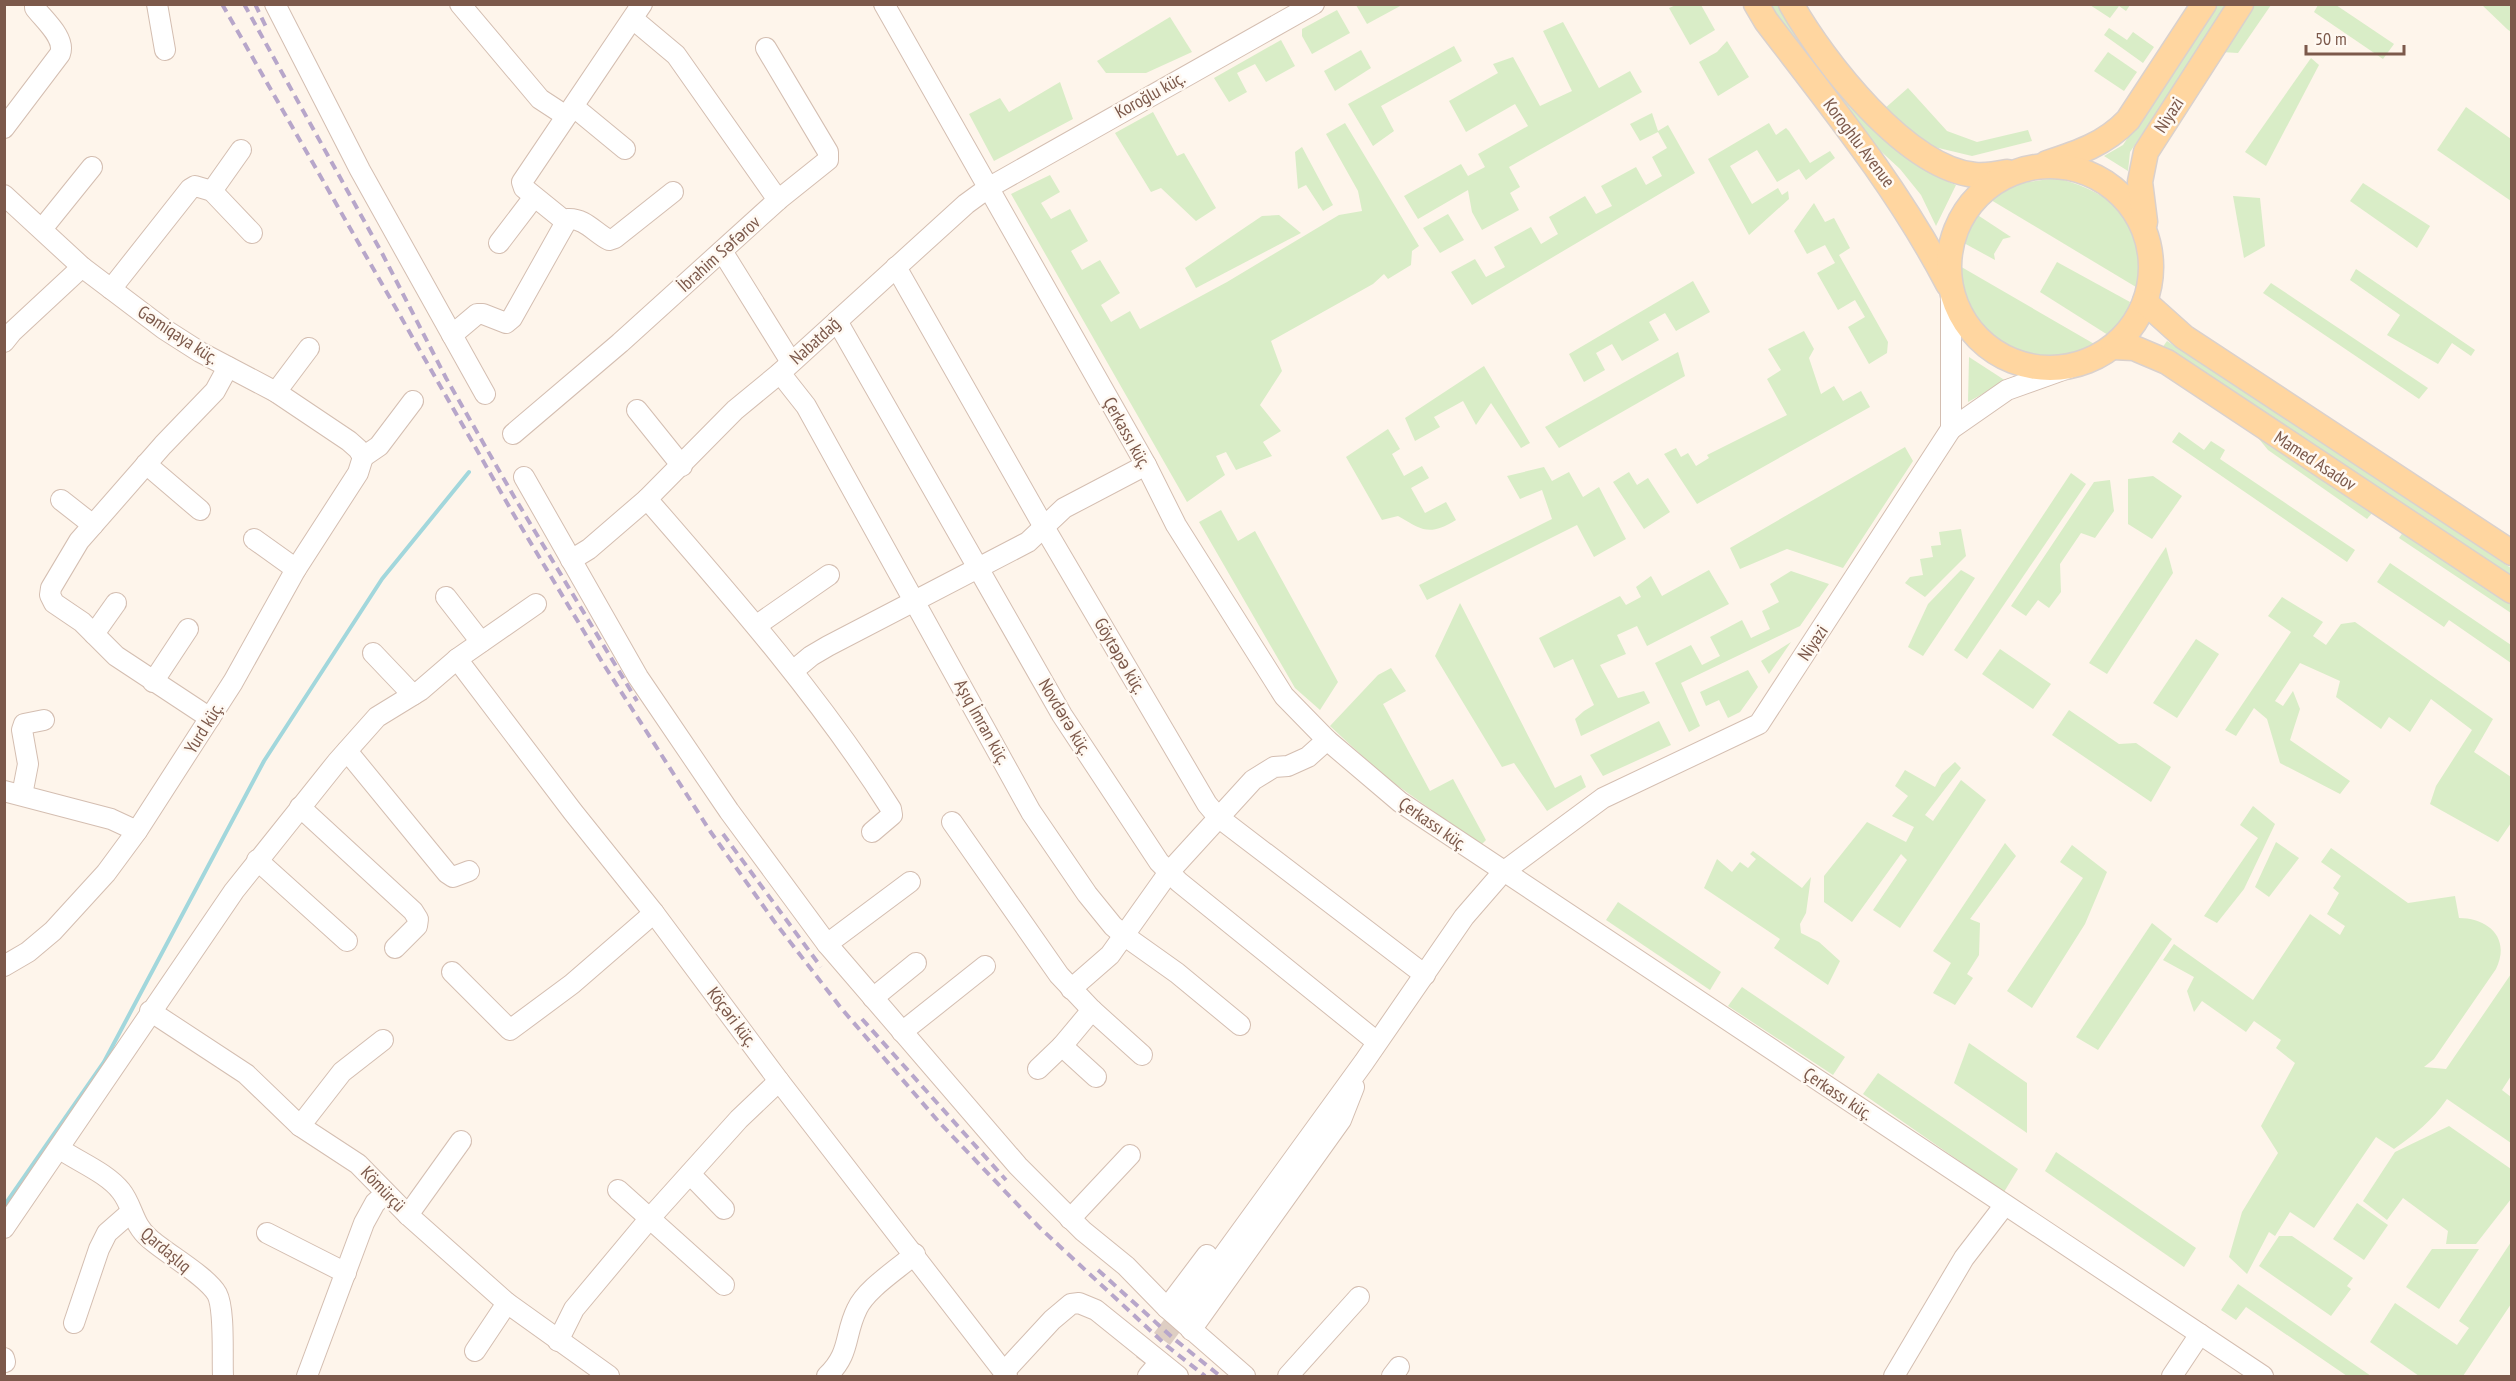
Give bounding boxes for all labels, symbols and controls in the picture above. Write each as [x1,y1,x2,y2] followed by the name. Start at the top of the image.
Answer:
[2306,18,2404,56] scale bar
[2315,27,2347,50] text: 50 m
[1111,66,1189,123] street label: Koroğlu küç.
[2149,93,2189,137] street label: Niyazi
[1819,94,1900,192] street label: Koroghlu Avenue
[673,210,765,297] street label: İbrahim Səfərov
[134,300,223,369] street label: Gəmiqaya küç.
[785,312,845,369] street label: Nabatdağ
[1098,393,1157,473] street label: Çerkassı küç.
[2270,426,2361,496] street label: Mamed Asadov
[1089,614,1151,698] street label: Göytəpə küç.
[1792,621,1833,665] street label: Niyazi
[1034,674,1097,759] street label: Novdərə küç.
[950,675,1015,769] street label: Aşıq İmran küç.
[179,698,228,758] street label: Yurd küç.
[1395,792,1472,856] street label: Çerkassı küç.
[702,982,762,1051] street label: Köçəri küç.
[1799,1062,1877,1125] street label: Çerkassı küç.
[356,1161,411,1216] street label: Kömürçü
[136,1222,196,1277] street label: Qardaşlıq

